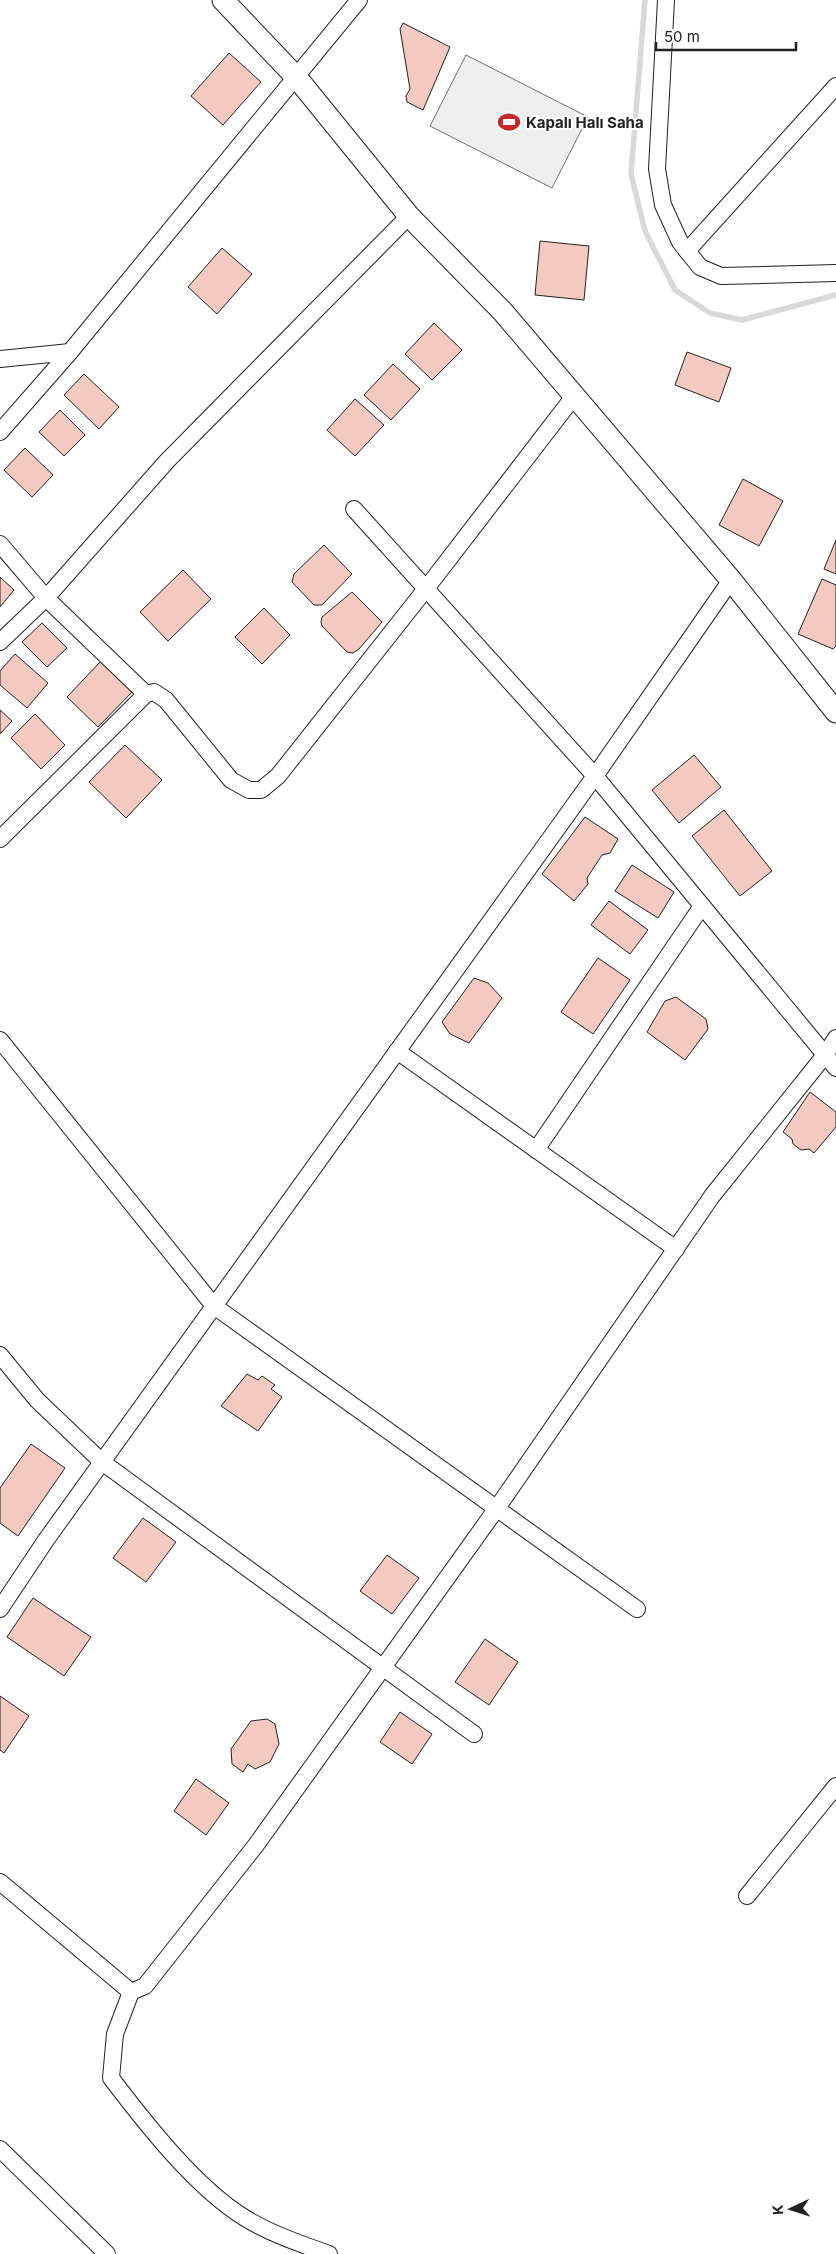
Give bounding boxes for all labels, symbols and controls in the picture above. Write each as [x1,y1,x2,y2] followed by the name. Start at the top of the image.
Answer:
[656,20,796,52] scale bar
[664,27,700,46] text: 50 m
[496,109,522,135] sports icon: Kapalı Halı Saha
[526,113,644,132] place label: Kapalı Halı Saha
[766,2184,816,2234] north arrow
[769,2204,786,2216] text: K

